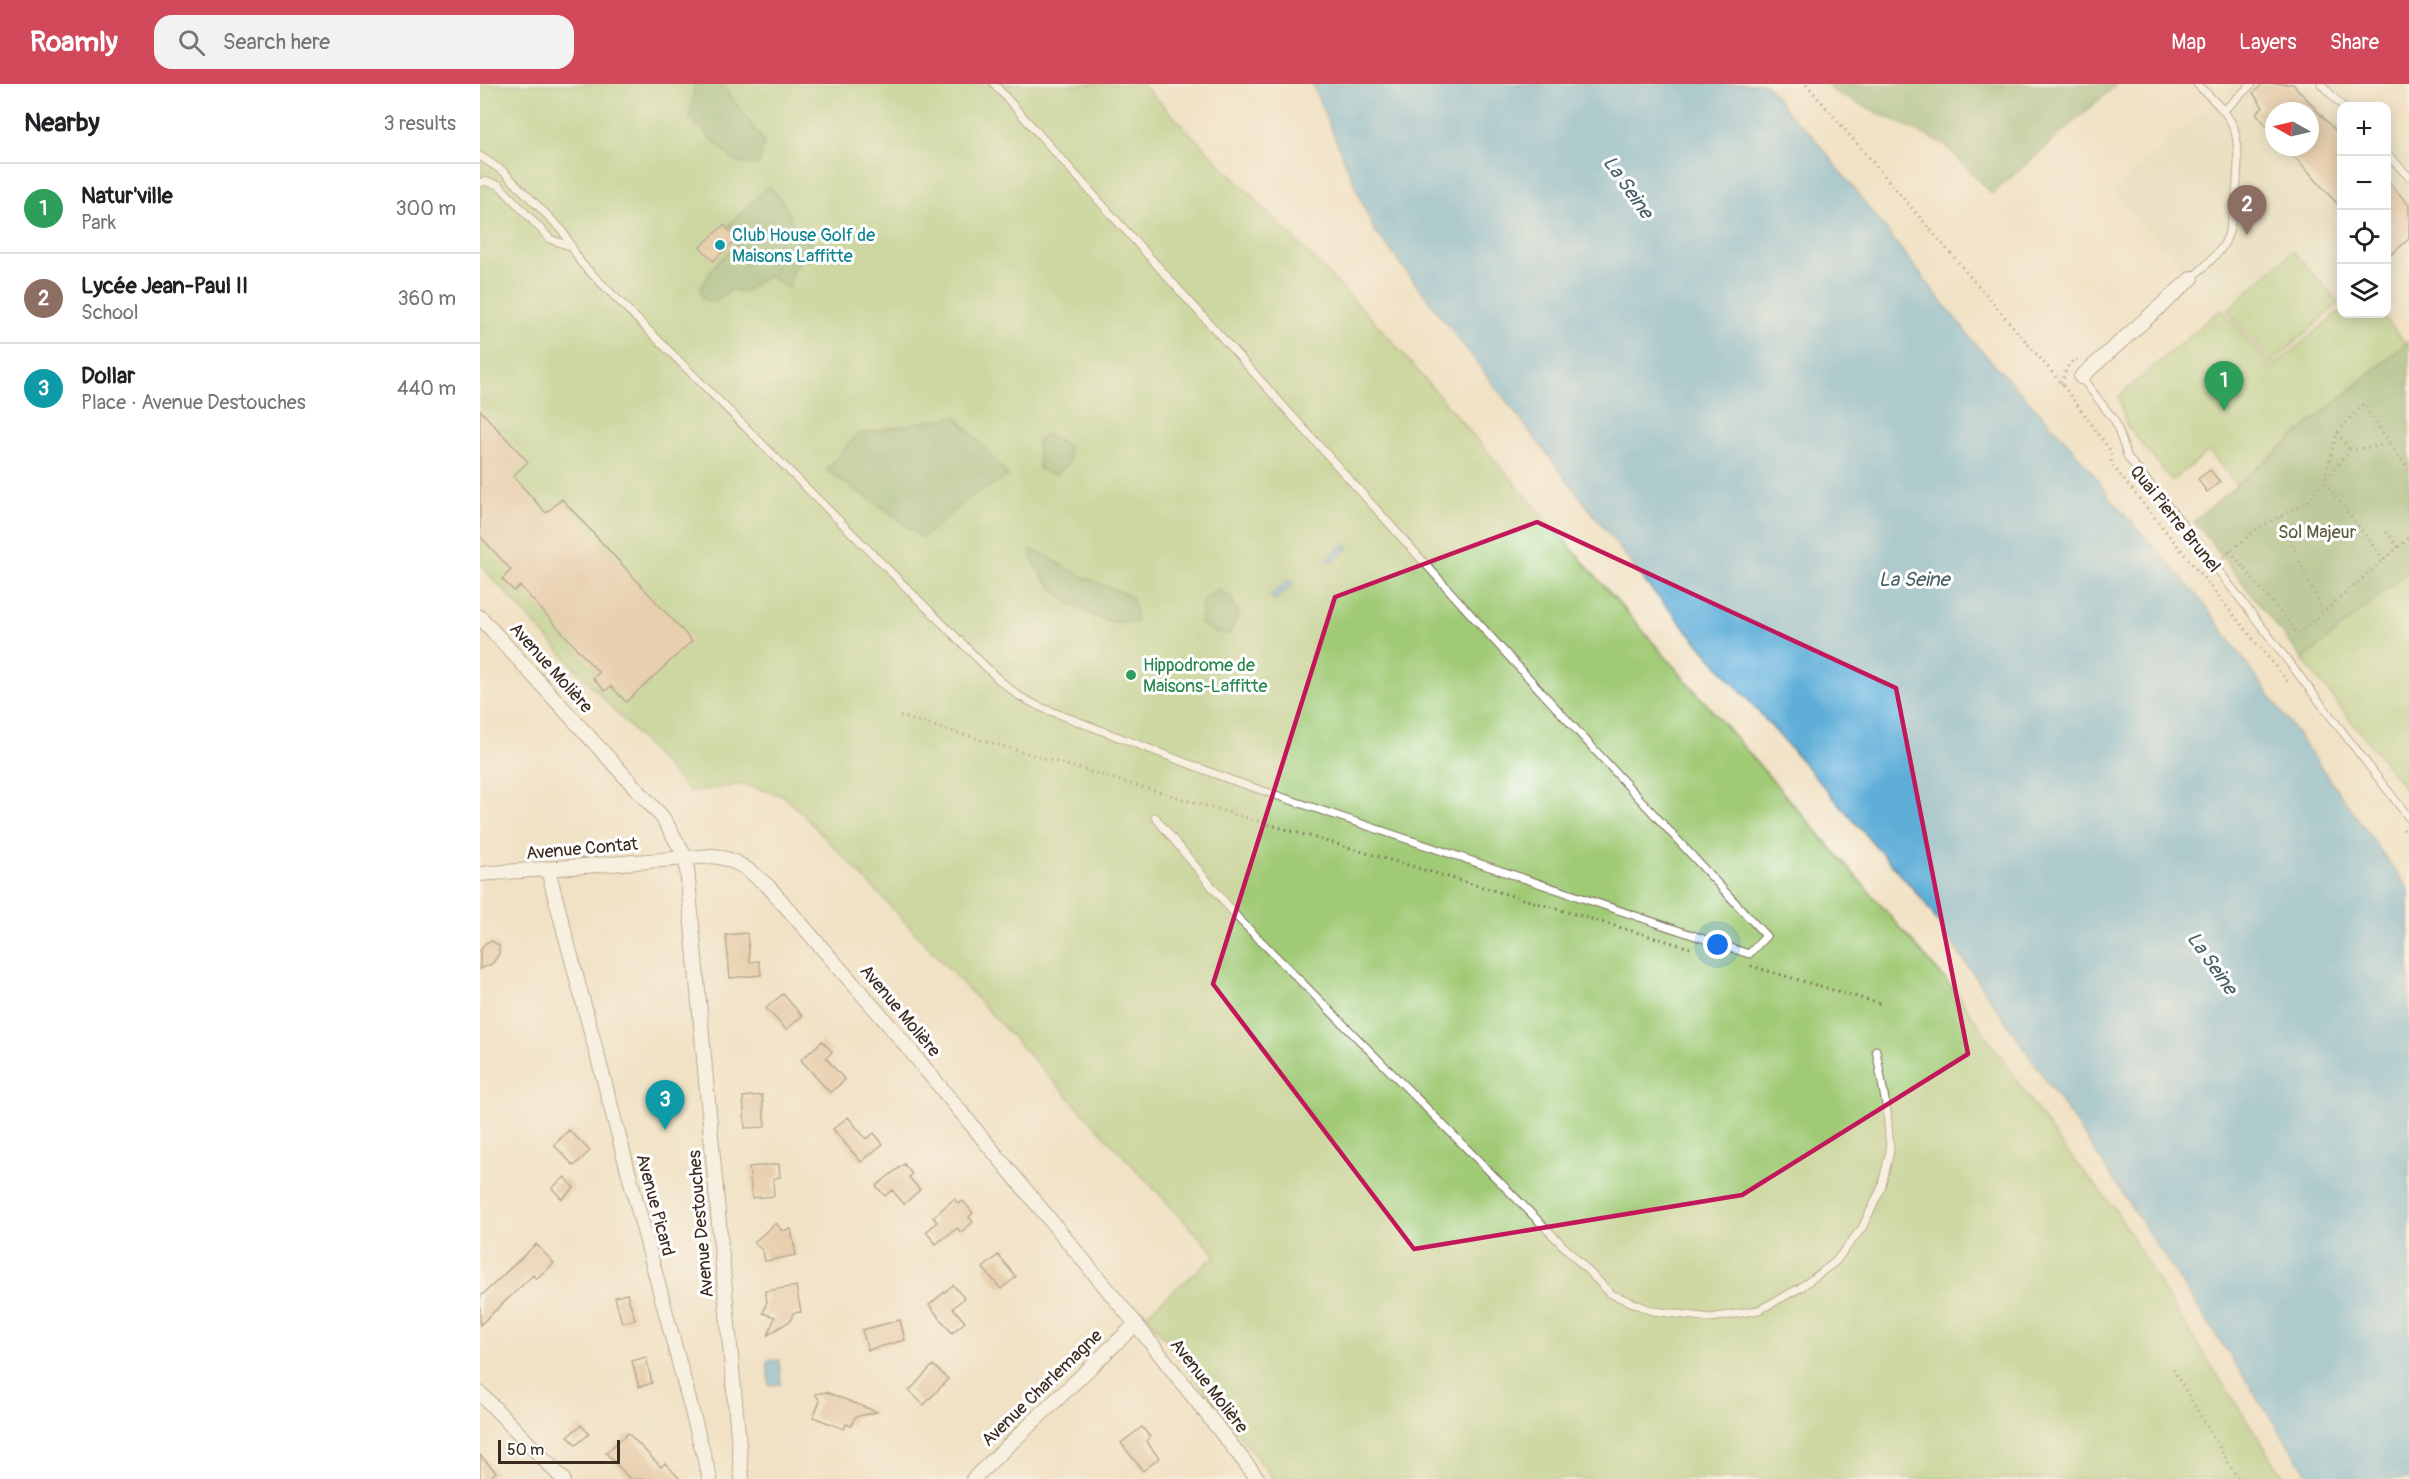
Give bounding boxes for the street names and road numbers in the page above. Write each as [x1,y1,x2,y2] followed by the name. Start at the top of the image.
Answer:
[2125,461,2225,577] street label: Quai Pierre Brunel
[504,618,598,718] street label: Avenue Molière
[525,833,640,865] street label: Avenue Contat
[855,960,945,1062] street label: Avenue Molière
[683,1149,719,1299] street label: Avenue Destouches
[630,1151,680,1259] street label: Avenue Picard
[977,1324,1107,1452] street label: Avenue Charlemagne
[1165,1334,1253,1438] street label: Avenue Molière

